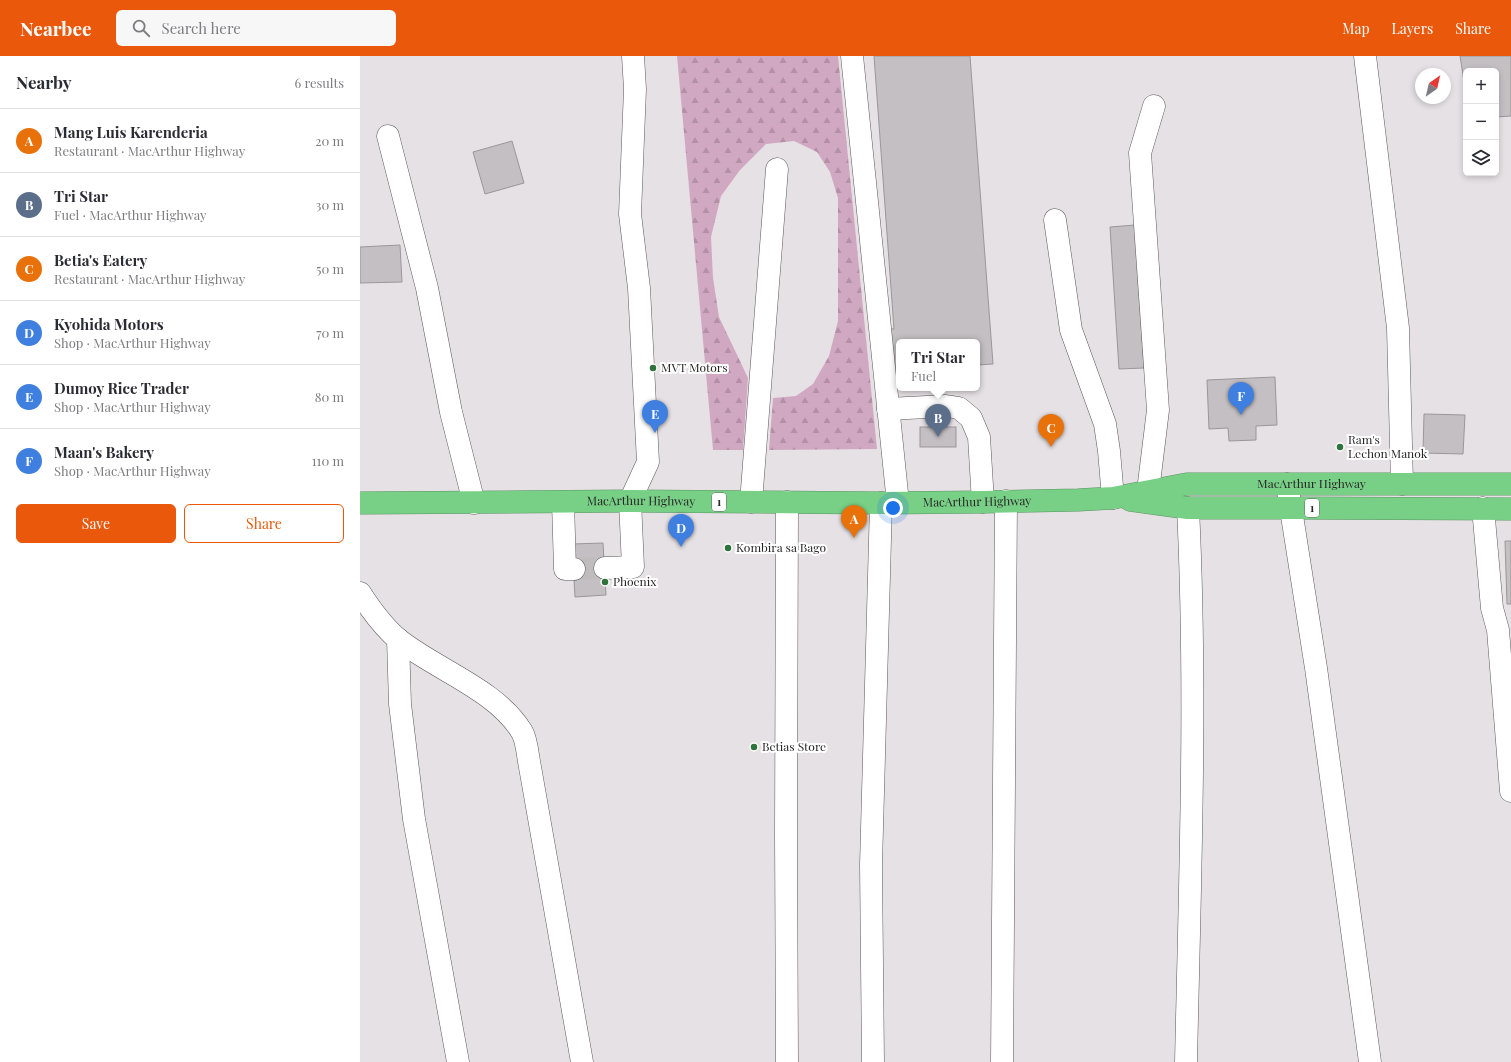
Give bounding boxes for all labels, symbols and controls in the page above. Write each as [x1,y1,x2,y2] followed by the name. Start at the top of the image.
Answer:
[116,10,396,46] search box
[20,15,92,41] text: Nearbee
[130,17,152,39] icon: search
[162,18,241,38] text: Search here
[1342,19,1370,38] text: Map
[1392,19,1433,38] text: Layers
[1455,19,1491,38] text: Share
[1415,68,1451,104] north arrow
[1463,68,1499,176] map controls
[1463,68,1499,104] button: +
[16,71,71,93] text: Nearby
[294,74,344,91] text: 6 results
[1463,104,1499,140] button: −
[54,122,208,142] text: Mang Luis Karenderia
[25,132,33,149] text: A
[315,132,344,149] text: 20 m
[1463,140,1499,176] button: layers
[54,142,245,159] text: Restaurant · MacArthur Highway
[54,186,108,206] text: Tri Star
[25,196,33,213] text: B
[316,196,344,213] text: 30 m
[54,206,207,223] text: Fuel · MacArthur Highway
[54,250,147,270] text: Betia's Eatery
[24,260,34,277] text: C
[316,260,344,277] text: 50 m
[54,270,245,287] text: Restaurant · MacArthur Highway
[54,314,164,334] text: Kyohida Motors
[24,324,34,341] text: D
[316,324,344,341] text: 70 m
[54,334,211,351] text: Shop · MacArthur Highway
[896,339,980,391] popup
[911,347,965,367] text: Tri Star
[661,359,728,375] place label: MVT Motors
[648,363,658,373] marker: MVT Motors
[911,367,936,384] text: Fuel
[54,378,189,398] text: Dumoy Rice Trader
[1228,382,1254,415] pin: F
[25,388,33,405] text: E
[315,388,344,405] text: 80 m
[54,398,211,415] text: Shop · MacArthur Highway
[642,400,668,433] pin: E
[925,404,951,437] pin: B
[1038,414,1064,447] pin: C
[1348,431,1428,461] place label: Ram's Lechon Manok
[54,442,154,462] text: Maan's Bakery
[1335,442,1345,452] marker: Ram's Lechon Manok
[25,452,33,469] text: F
[312,452,344,469] text: 110 m
[54,462,211,479] text: Shop · MacArthur Highway
[1257,475,1366,491] street label: MacArthur Highway
[587,492,695,509] street label: MacArthur Highway
[923,492,1031,510] street label: MacArthur Highway
[712,493,726,511] road number: 1
[883,498,903,518] your location
[1305,499,1319,517] road number: 1
[16,504,176,543] button: Save
[184,504,344,543] button: Share
[841,505,867,538] pin: A
[668,514,694,547] pin: D
[736,539,826,555] place label: Kombira sa Bago
[723,543,733,553] marker: Kombira sa Bago
[613,573,657,589] place label: Phoenix
[600,577,610,587] marker: Phoenix
[762,738,826,754] place label: Betias Store
[749,742,759,752] marker: Betias Store

